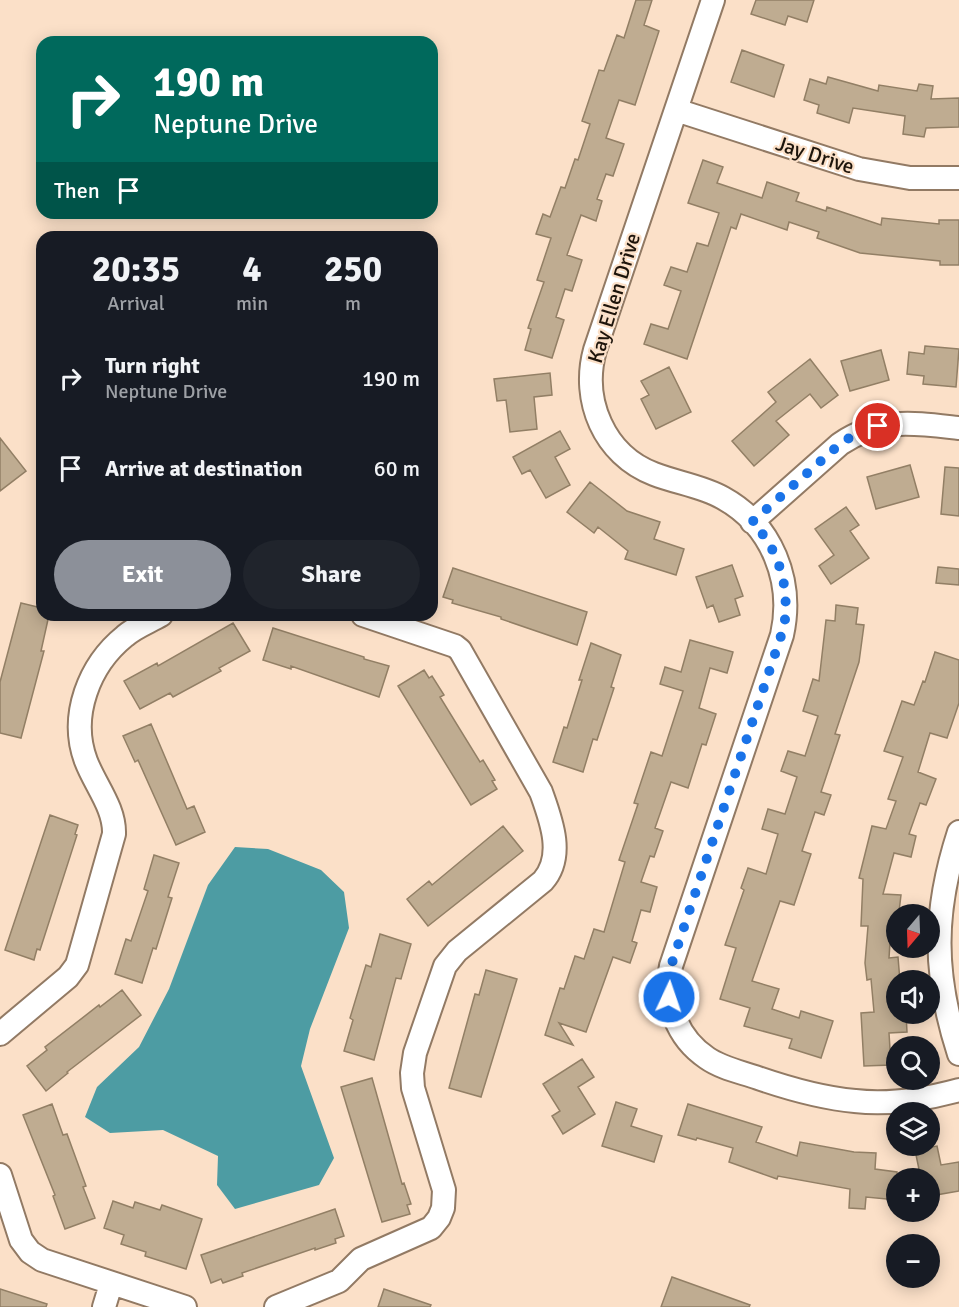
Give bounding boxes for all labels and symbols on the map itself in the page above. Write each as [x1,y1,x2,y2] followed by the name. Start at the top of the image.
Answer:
[773,130,857,180] street label: Jay Drive
[582,230,646,366] street label: Kay Ellen Drive
[852,400,903,451] pin
[886,904,940,958] north arrow
[637,965,701,1029] position arrow

